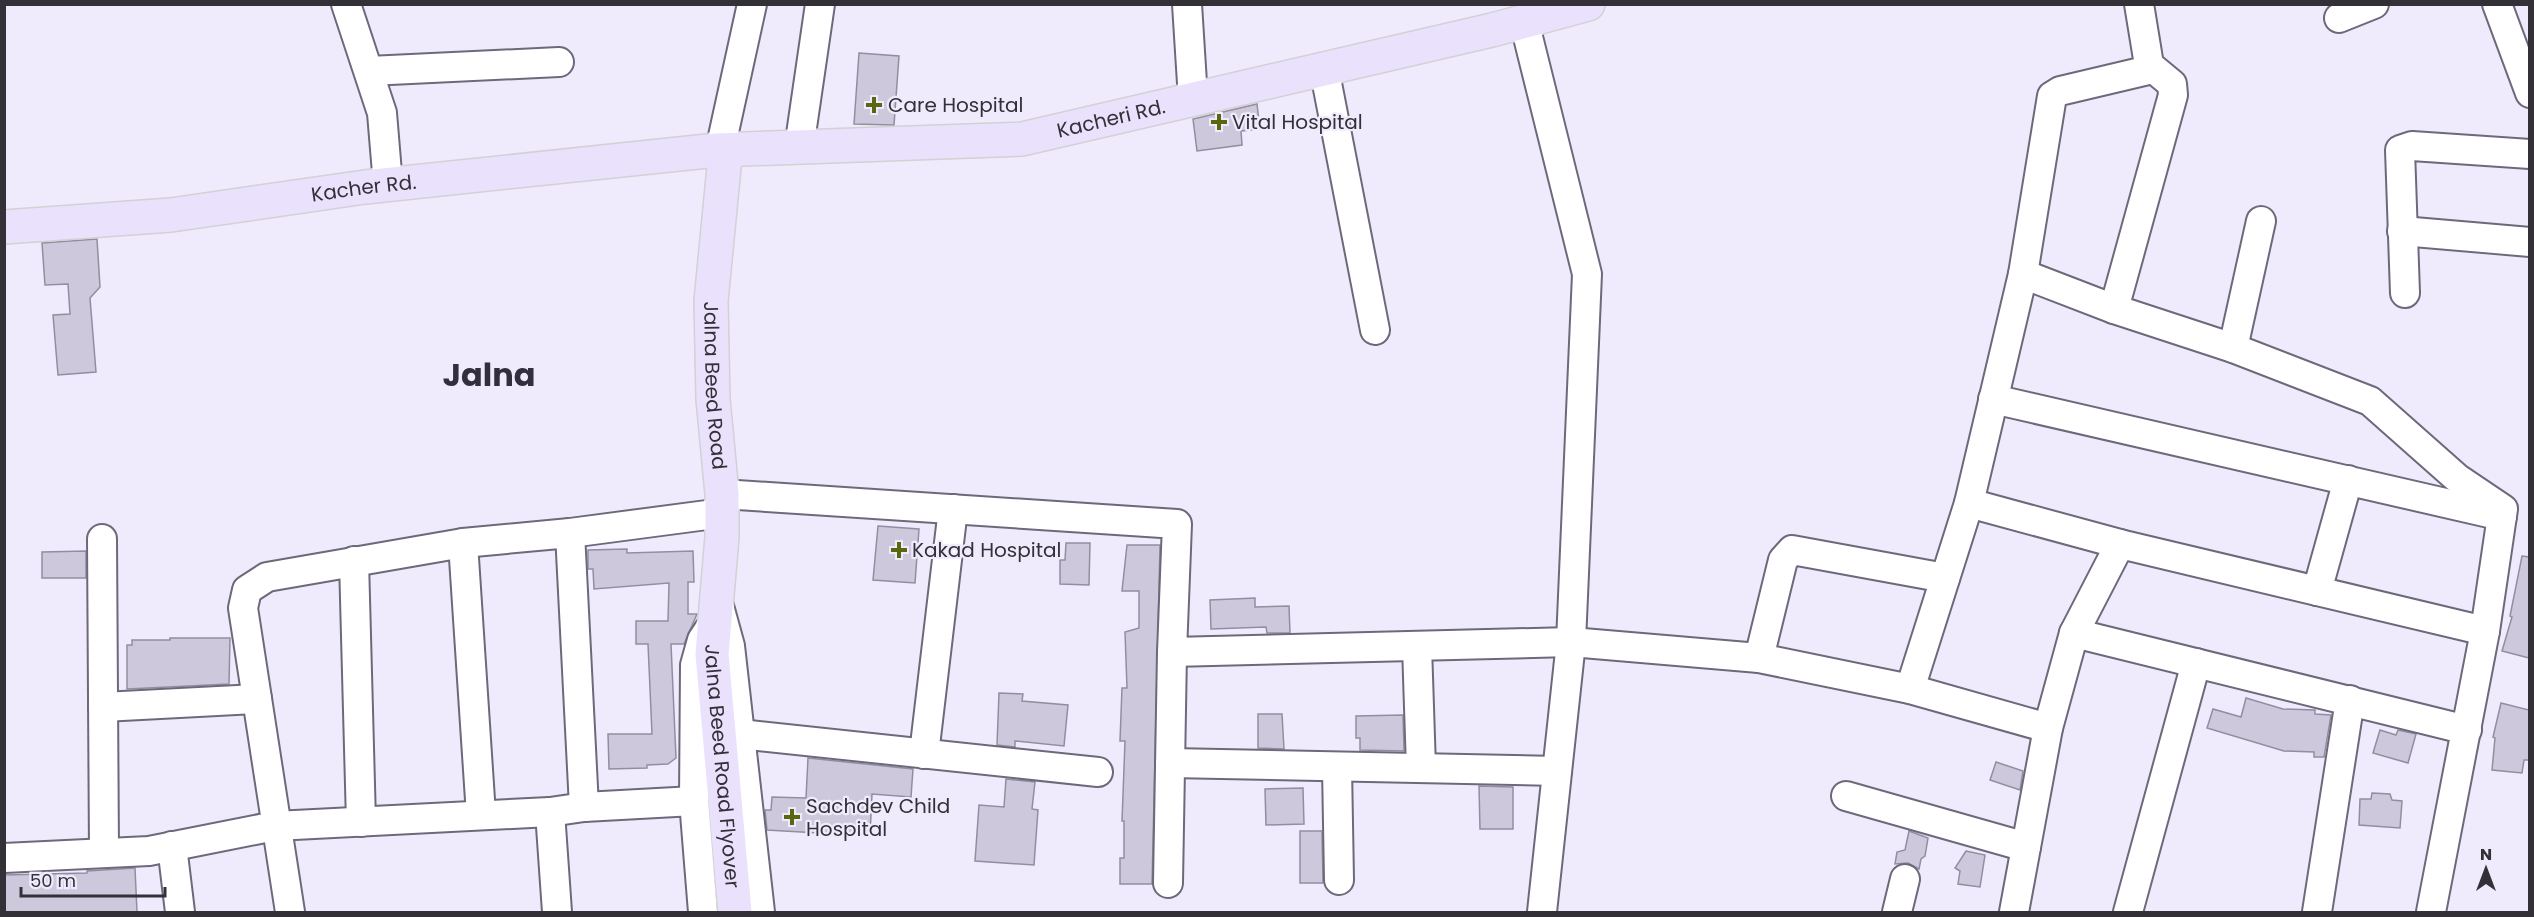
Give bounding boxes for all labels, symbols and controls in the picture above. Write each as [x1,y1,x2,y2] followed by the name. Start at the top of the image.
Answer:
[888,91,1023,119] place label: Care Hospital
[1054,92,1168,144] street label: Kacheri Rd.
[865,96,883,114] marker: Care Hospital
[1232,108,1363,136] place label: Vital Hospital
[1210,113,1228,131] marker: Vital Hospital
[309,168,418,209] street label: Kacher Rd.
[697,301,734,471] street label: Jalna Beed Road
[443,352,535,397] district label: Jalna
[912,536,1061,564] place label: Kakad Hospital
[890,541,908,559] marker: Kakad Hospital
[698,643,747,889] street label: Jalna Beed Road Flyover
[806,792,950,843] place label: Sachdev Child Hospital
[783,808,801,826] marker: Sachdev Child Hospital
[2456,839,2516,899] north arrow
[2480,843,2492,866] text: N
[21,860,165,898] scale bar
[30,868,76,893] text: 50 m

